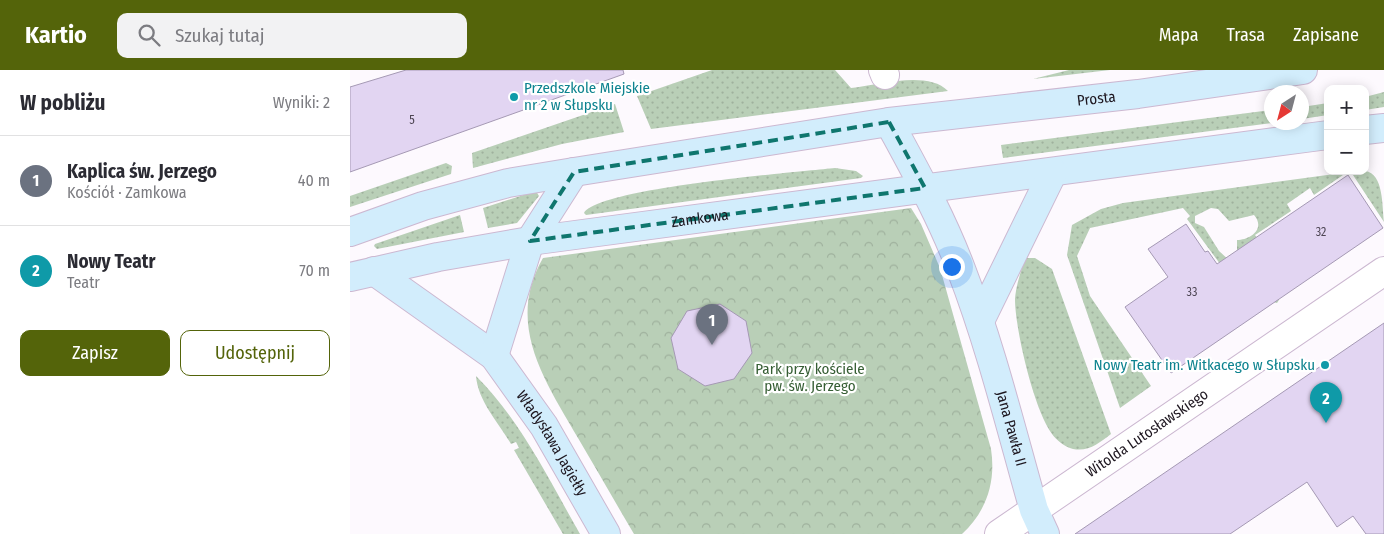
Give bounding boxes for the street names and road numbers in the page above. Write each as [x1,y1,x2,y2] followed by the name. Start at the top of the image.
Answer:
[1076,88,1117,110] street label: Prosta
[670,206,730,231] street label: Zamkowa
[1082,385,1212,481] street label: Witolda Lutosławskiego
[513,387,591,499] street label: Władysława Jagiełły
[992,389,1030,468] street label: Jana Pawła II

